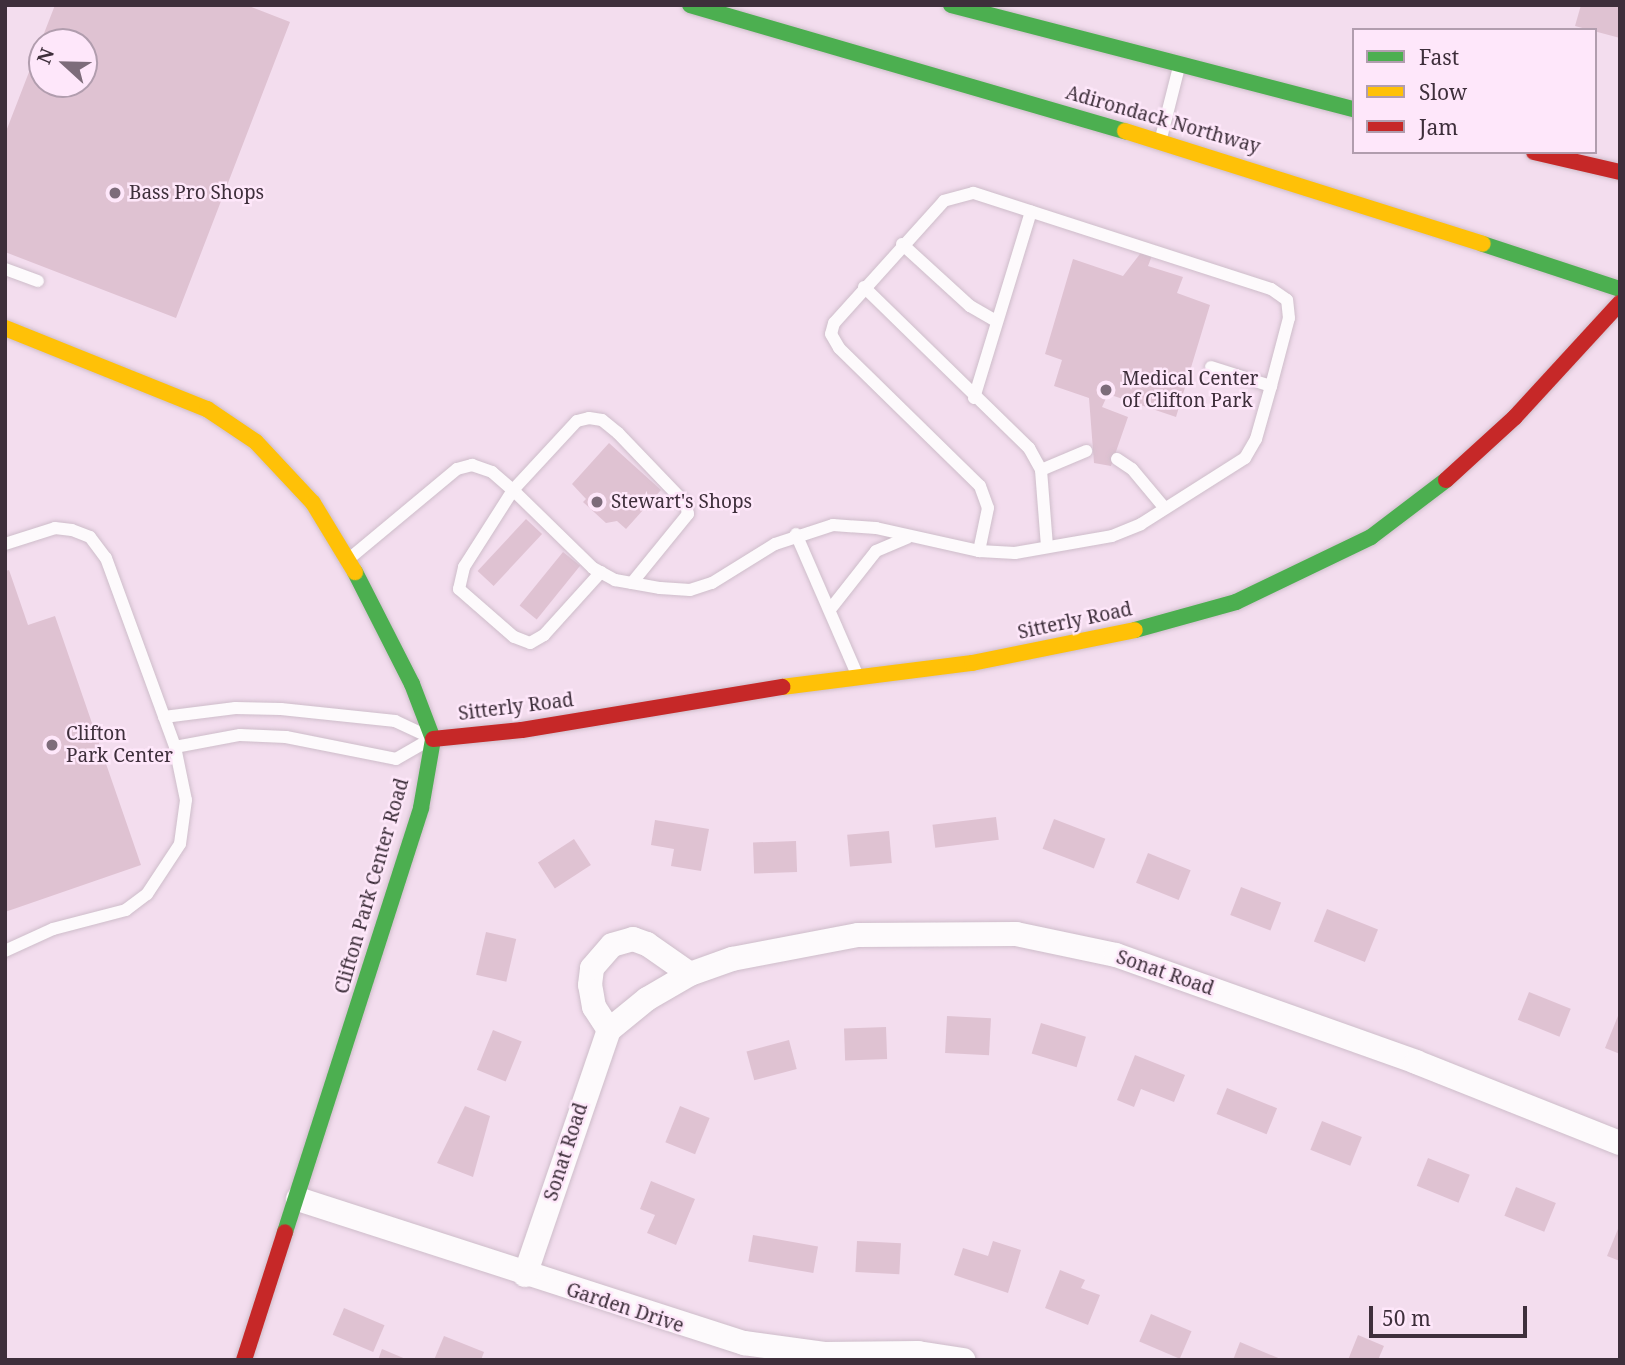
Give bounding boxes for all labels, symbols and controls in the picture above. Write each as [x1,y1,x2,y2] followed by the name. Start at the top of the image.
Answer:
[28,28,98,98] north arrow
[1352,28,1597,154] legend
[1419,43,1459,71] text: Fast
[31,44,60,68] text: N
[1419,78,1467,106] text: Slow
[1063,81,1263,159] street label: Adirondack Northway
[1419,113,1458,141] text: Jam
[129,182,264,204] place label: Bass Pro Shops
[107,185,123,201] marker: Bass Pro Shops
[1122,368,1258,412] place label: Medical Center of Clifton Park
[1096,380,1116,400] marker: Medical Center of Clifton Park
[611,491,752,513] place label: Stewart's Shops
[589,494,605,510] marker: Stewart's Shops
[1016,598,1134,644] street label: Sitterly Road
[457,689,575,725] street label: Sitterly Road
[66,723,173,767] place label: Clifton Park Center
[44,737,60,753] marker: Clifton Park Center
[330,776,414,996] street label: Clifton Park Center Road
[1113,946,1217,1000] street label: Sonat Road
[539,1100,593,1204] street label: Sonat Road
[563,1278,687,1338] street label: Garden Drive
[1373,1292,1530,1336] scale bar
[1382,1304,1431,1332] text: 50 m

